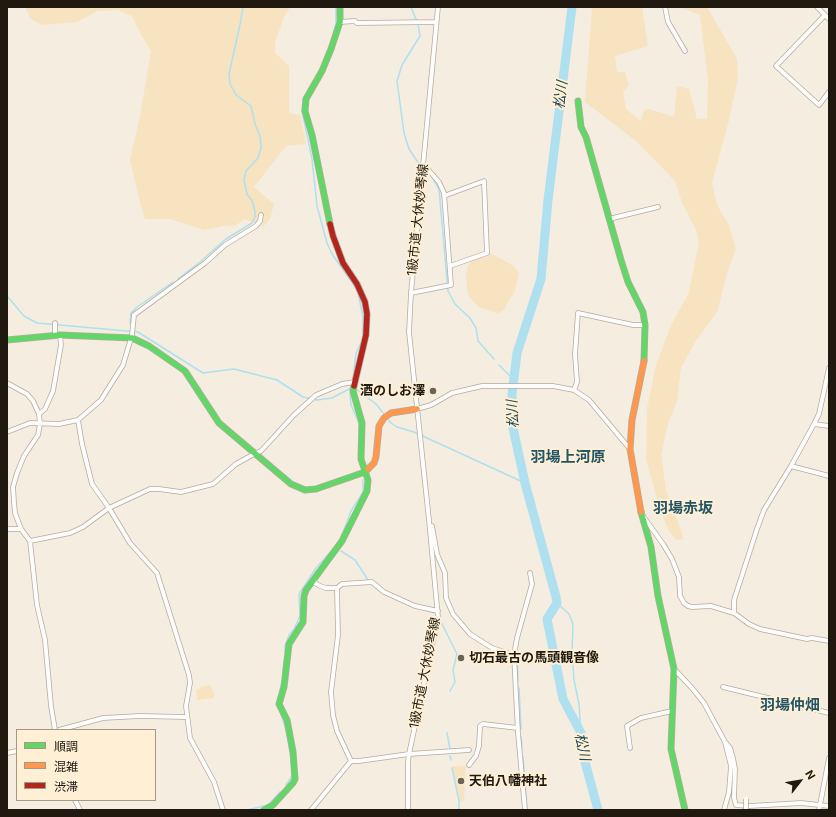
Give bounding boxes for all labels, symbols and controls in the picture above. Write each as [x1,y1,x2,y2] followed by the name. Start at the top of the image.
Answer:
[551,80,571,110] water label: 松川
[404,163,432,277] street label: 1級市道 大休妙琴線
[360,383,425,399] place label: 酒のしお澤
[428,386,438,396] marker: 酒のしお澤
[504,400,522,428] water label: 松川
[531,448,605,466] district label: 羽場上河原
[653,499,713,517] district label: 羽場赤坂
[407,616,443,730] street label: 1級市道 大休妙琴線
[469,650,599,666] place label: 切石最古の馬頭観音像
[456,653,466,663] marker: 切石最古の馬頭観音像
[760,696,820,714] district label: 羽場仲畑
[16,729,156,801] legend
[571,732,593,762] water label: 松川
[54,739,78,754] text: 順調
[54,759,78,774] text: 混雑
[780,761,820,801] north arrow
[802,768,818,782] text: N
[469,773,547,789] place label: 天伯八幡神社
[456,776,466,786] marker: 天伯八幡神社
[54,779,78,794] text: 渋滞

